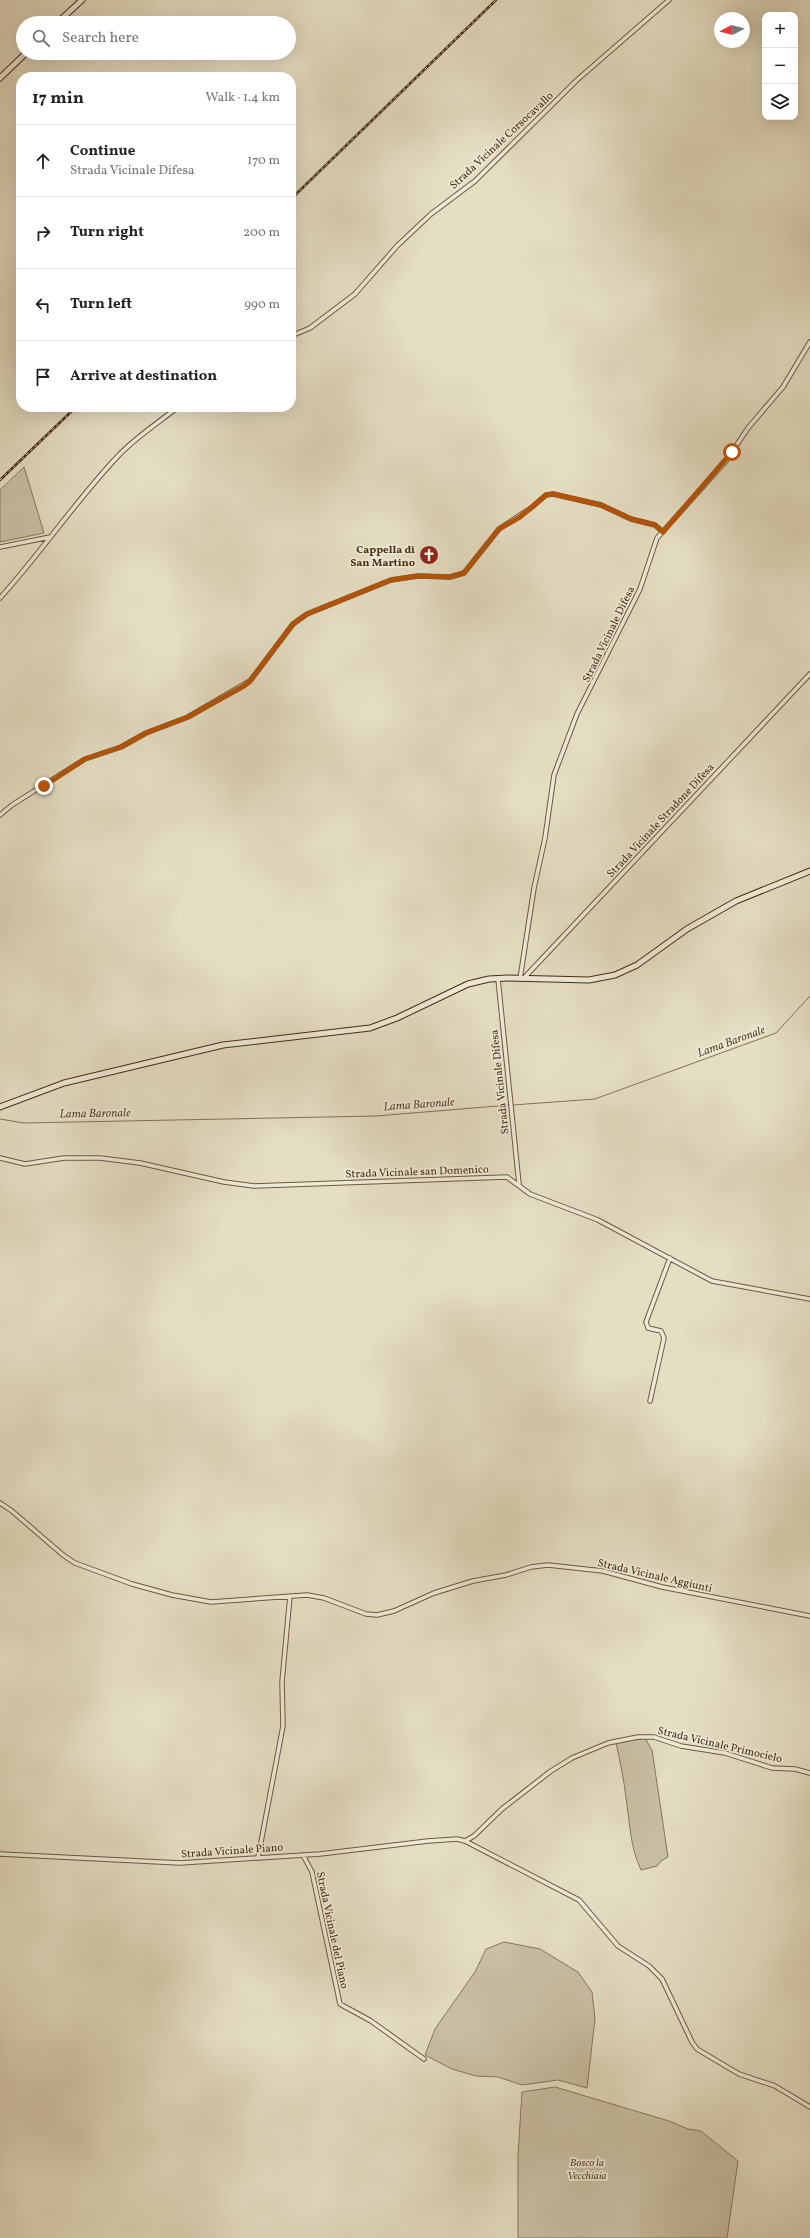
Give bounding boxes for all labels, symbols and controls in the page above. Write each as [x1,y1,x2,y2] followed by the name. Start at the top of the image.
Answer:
[714,12,750,48] north arrow
[762,12,798,120] map controls
[762,12,798,48] button: +
[16,16,296,60] search box
[30,27,52,49] icon: search
[62,28,139,49] text: Search here
[762,48,798,84] button: −
[762,84,798,120] button: layers
[32,87,84,110] text: 17 min
[206,89,280,107] text: Walk · 1.4 km
[447,89,557,193] street label: Strada Vicinale Corsocavallo
[70,141,135,162] text: Continue
[32,150,54,172] icon: ahead
[247,152,280,170] text: 170 m
[70,162,195,180] text: Strada Vicinale Difesa
[32,222,54,244] icon: right
[70,222,144,243] text: Turn right
[243,224,280,242] text: 200 m
[32,294,54,316] icon: left
[70,294,132,315] text: Turn left
[244,296,280,314] text: 990 m
[32,366,54,388] icon: arrive
[70,366,217,387] text: Arrive at destination
[723,443,741,461] route start
[350,543,415,571] place label: Cappella di San Martino
[418,544,440,566] church icon: Cappella di San Martino
[580,584,639,685] street label: Strada Vicinale Difesa
[604,760,719,882] street label: Strada Vicinale Stradone Difesa
[35,777,53,795] route end
[695,1022,768,1062] water label: Lama Baronale
[487,1028,513,1135] street label: Strada Vicinale Difesa
[383,1094,456,1115] water label: Lama Baronale
[59,1105,131,1123] water label: Lama Baronale
[345,1162,489,1182] street label: Strada Vicinale san Domenico
[596,1556,713,1597] street label: Strada Vicinale Aggiunti
[656,1724,784,1767] street label: Strada Vicinale Primocielo
[180,1840,284,1863] street label: Strada Vicinale Piano
[312,1870,351,1990] street label: Strada Vicinale del Piano
[567,2156,607,2184] park label: Bosco la Vecchiaia

